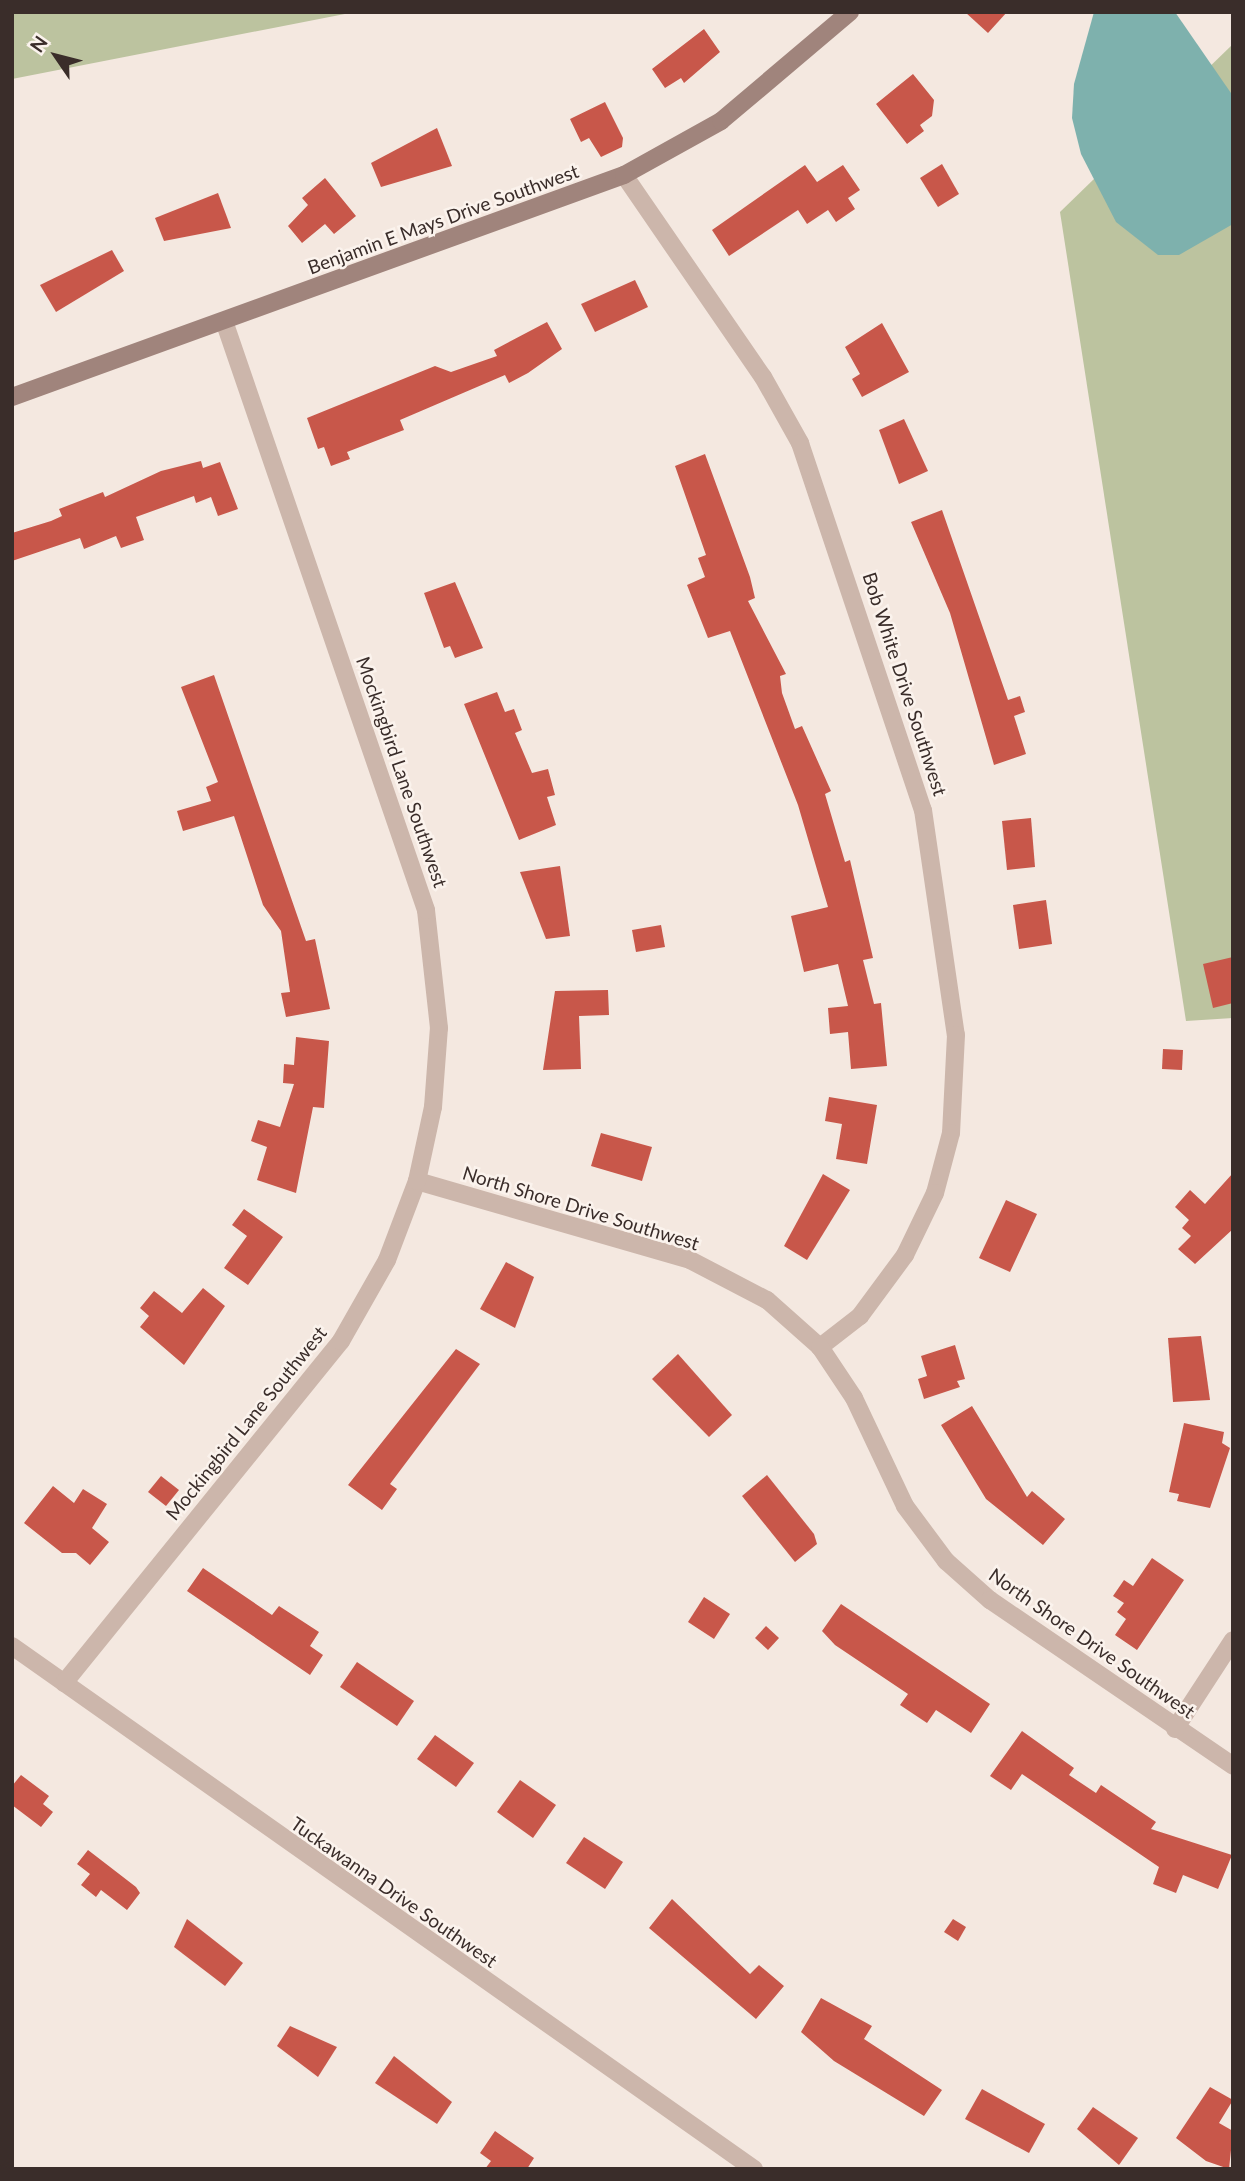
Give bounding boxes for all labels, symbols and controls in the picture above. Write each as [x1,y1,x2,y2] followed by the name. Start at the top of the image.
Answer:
[21,21,91,91] north arrow
[25,31,52,56] text: N
[304,159,582,279] street label: Benjamin E Mays Drive Southwest
[858,569,952,799] street label: Bob White Drive Southwest
[352,654,452,890] street label: Mockingbird Lane Southwest
[460,1161,702,1255] street label: North Shore Drive Southwest
[161,1322,331,1524] street label: Mockingbird Lane Southwest
[985,1563,1199,1723] street label: North Shore Drive Southwest
[286,1812,502,1972] street label: Tuckawanna Drive Southwest

